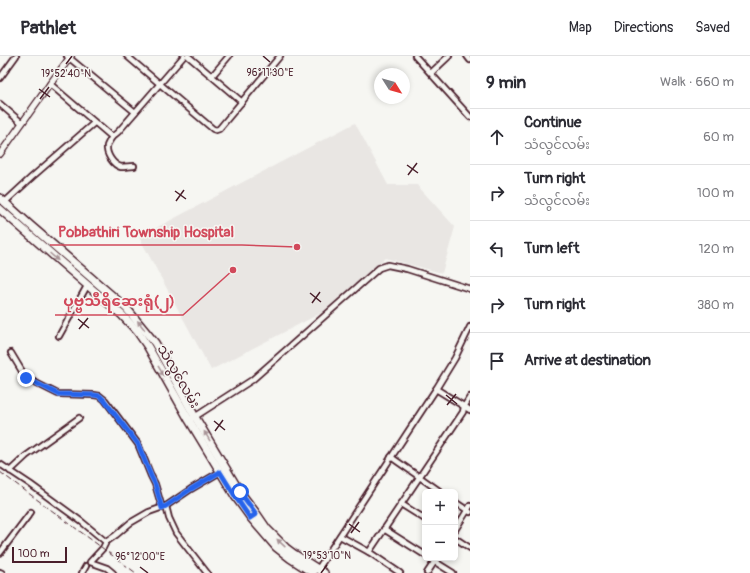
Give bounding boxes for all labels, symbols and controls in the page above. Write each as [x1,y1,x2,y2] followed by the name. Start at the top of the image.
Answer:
[20,16,76,40] text: Pathlet
[569,19,592,36] text: Map
[614,19,673,36] text: Directions
[695,19,730,36] text: Saved
[247,67,293,79] text: 96°11'30"E
[41,68,91,80] text: 19°52'40"N
[374,68,410,104] north arrow
[486,72,526,93] text: 9 min
[660,74,734,90] text: Walk · 660 m
[524,113,582,132] text: Continue
[486,126,508,148] icon: ahead
[703,129,734,145] text: 60 m
[524,137,590,153] text: သံလွင်လမ်း
[524,169,585,188] text: Turn right
[486,182,508,204] icon: right
[697,185,734,201] text: 100 m
[524,193,590,209] text: သံလွင်လမ်း
[50,218,242,245] callout: Pobbathiri Township Hospital
[58,223,234,242] text: Pobbathiri Township Hospital
[486,238,508,260] icon: left
[524,239,580,258] text: Turn left
[698,241,734,257] text: 120 m
[49,252,59,261] one-way arrow
[55,288,183,315] callout: ပုဗ္ဗသီရိဆေးရုံ(၂)
[63,291,175,313] text: ပုဗ္ဗသီရိဆေးရုံ(၂)
[486,294,508,316] icon: right
[524,295,585,314] text: Turn right
[697,297,734,313] text: 380 m
[136,319,145,330] one-way arrow
[152,340,205,412] street label: သံလွင်လမ်း
[486,350,508,372] icon: arrive
[524,351,651,370] text: Arrive at destination
[158,365,165,377] one-way arrow
[17,369,35,387] route end
[203,430,210,442] one-way arrow
[231,483,249,501] route start
[422,489,458,561] map controls
[422,489,458,525] button: +
[422,525,458,561] button: −
[276,538,286,547] one-way arrow
[12,545,67,564] scale bar
[18,547,49,560] text: 100 m
[303,550,351,562] text: 19°53'10"N
[115,551,165,563] text: 96°12'00"E

